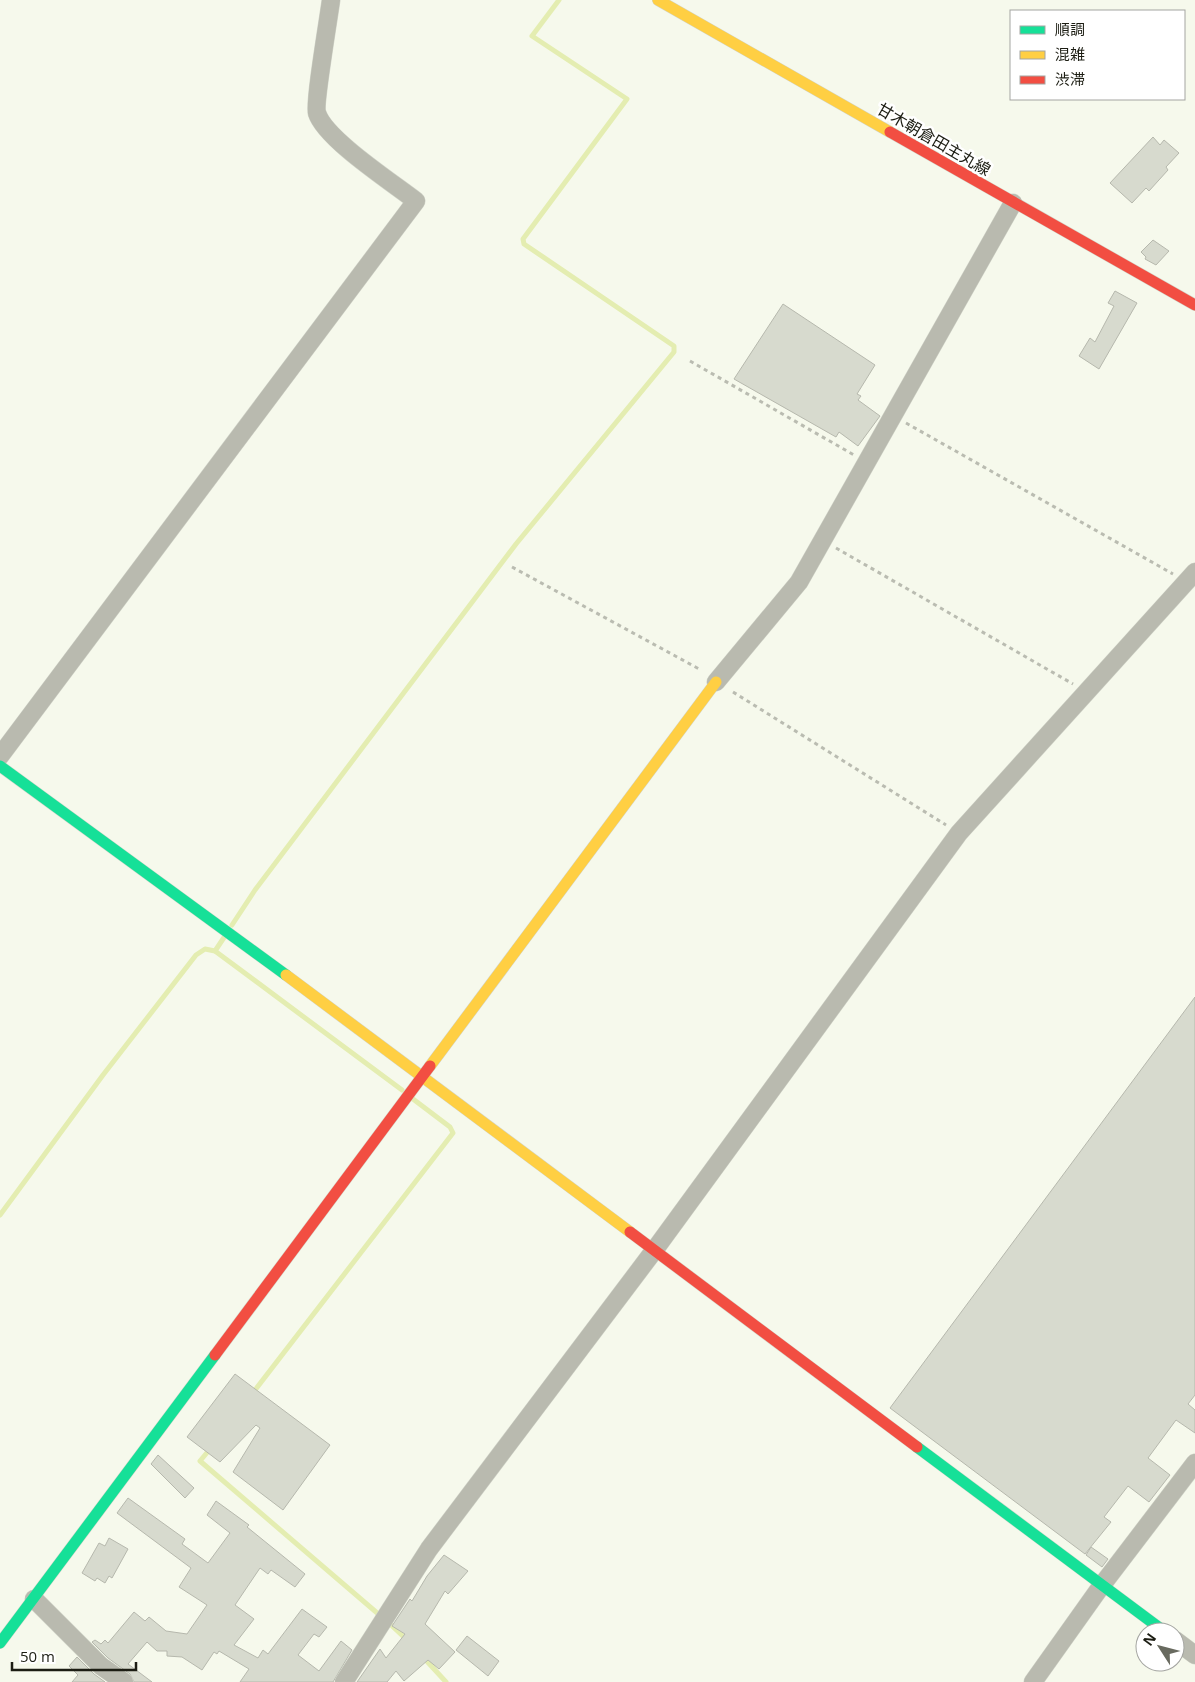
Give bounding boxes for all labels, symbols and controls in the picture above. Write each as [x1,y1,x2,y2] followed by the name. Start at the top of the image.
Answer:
[1010,10,1185,100] legend
[1055,19,1085,39] text: 順調
[1055,44,1085,64] text: 混雑
[1055,69,1085,89] text: 渋滞
[873,97,995,181] street label: 甘木朝倉田主丸線
[1135,1622,1185,1672] north arrow
[1138,1629,1160,1649] text: N
[12,1640,136,1672] scale bar
[20,1646,55,1666] text: 50 m

